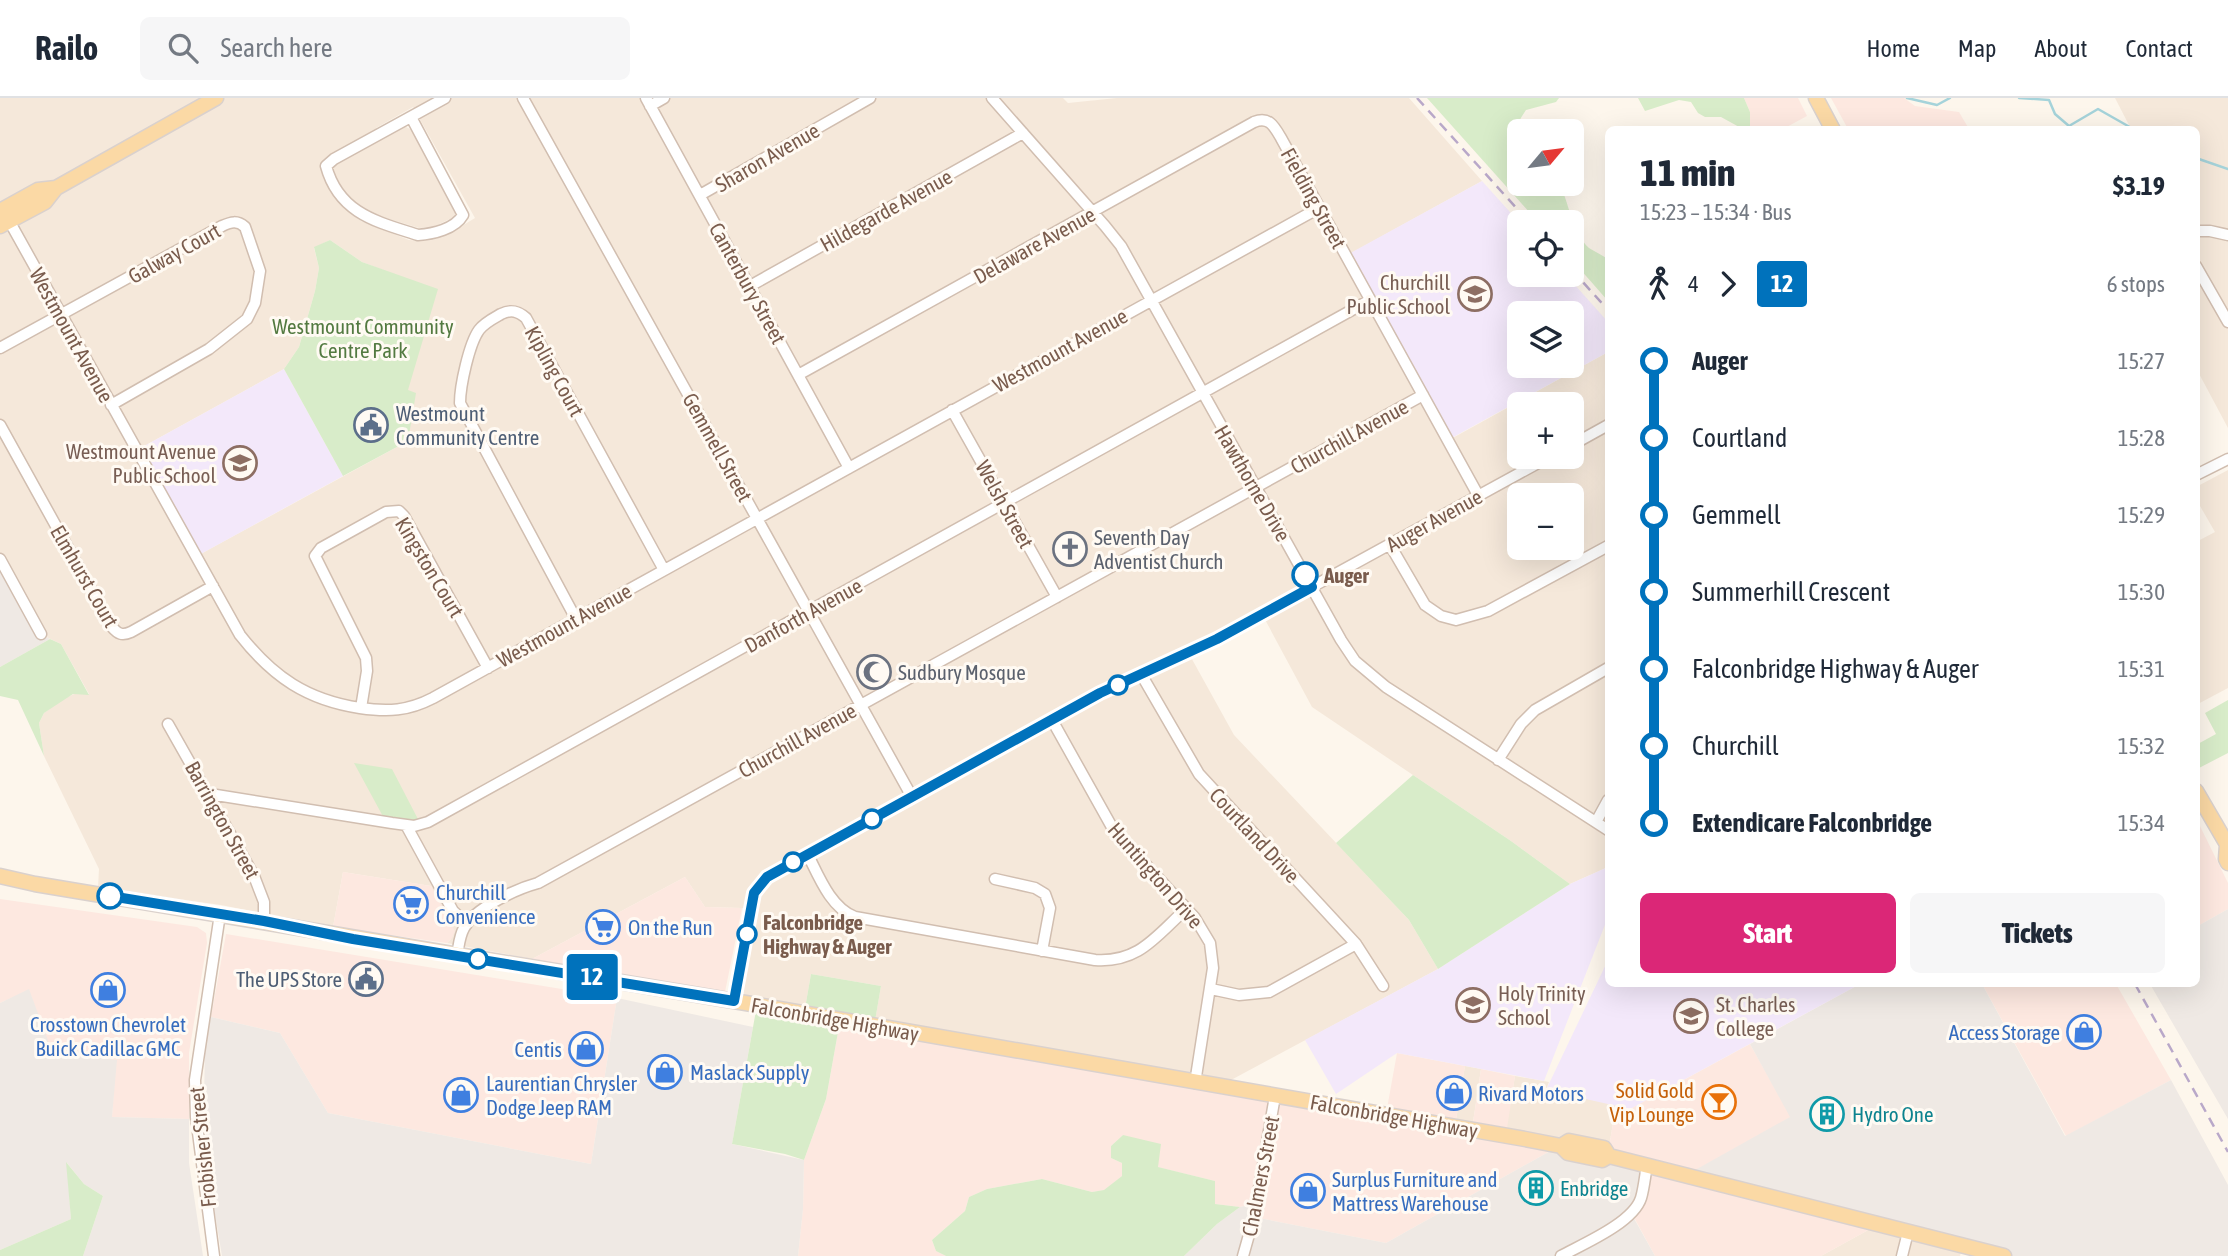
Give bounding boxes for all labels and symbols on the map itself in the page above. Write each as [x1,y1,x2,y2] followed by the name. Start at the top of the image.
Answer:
[711,118,823,196] street label: Sharon Avenue
[1507,119,1584,196] north arrow
[1277,144,1351,252] street label: Fielding Street
[816,164,956,256] street label: Hildegarde Avenue
[969,202,1099,288] street label: Delaware Avenue
[124,218,224,288] street label: Galway Court
[705,218,791,348] street label: Canterbury Street
[25,264,119,406] street label: Westmount Avenue
[1346,270,1450,318] place label: Churchill Public School
[1456,275,1494,313] school or university icon: Churchill Public School
[989,303,1131,397] street label: Westmount Avenue
[272,314,454,362] park label: Westmount Community Centre Park
[520,322,590,420] street label: Kipling Court
[678,388,758,506] street label: Gemmell Street
[1286,394,1412,478] street label: Churchill Avenue
[396,401,539,449] place label: Westmount Community Centre
[352,406,390,444] public building icon: Westmount Community Centre
[1210,421,1296,545] street label: Hawthorne Drive
[66,439,216,487] place label: Westmount Avenue Public School
[221,444,259,482] school or university icon: Westmount Avenue Public School
[971,456,1039,552] street label: Welsh Street
[1382,484,1486,556] street label: Auger Avenue
[391,513,469,621] street label: Kingston Court
[46,521,124,631] street label: Elmhurst Court
[1094,525,1224,573] place label: Seventh Day Adventist Church
[1051,530,1089,568] church icon: Seventh Day Adventist Church
[1292,562,1318,588] marker: Auger
[1323,563,1370,587] place label: Auger
[740,573,866,657] street label: Danforth Avenue
[493,578,635,672] street label: Westmount Avenue
[855,653,893,691] mosque icon: Sudbury Mosque
[898,660,1026,684] place label: Sudbury Mosque
[1108,675,1128,695] unlabelled marker
[734,698,860,782] street label: Churchill Avenue
[181,757,265,883] street label: Barrington Street
[1205,783,1305,887] street label: Courtland Drive
[862,809,882,829] unlabelled marker
[1104,817,1208,933] street label: Huntington Drive
[783,852,803,872] unlabelled marker
[436,880,536,928] place label: Churchill Convenience
[97,883,123,909] unlabelled marker
[392,885,430,923] supermarket icon: Churchill Convenience
[584,908,622,946] supermarket icon: On the Run
[763,910,892,958] place label: Falconbridge Highway & Auger
[628,915,713,939] place label: On the Run
[737,924,757,944] marker: Falconbridge Highway & Auger
[468,949,488,969] unlabelled marker
[560,954,624,1000] line badge: 12
[347,960,385,998] public building icon: The UPS Store
[236,967,342,991] place label: The UPS Store
[89,971,127,1009] shop icon: Crosstown Chevrolet Buick Cadillac GMC
[1498,981,1586,1029] place label: Holy Trinity School
[1454,986,1492,1024] school or university icon: Holy Trinity School
[749,992,921,1046] street label: Falconbridge Highway
[1716,992,1795,1040] place label: St. Charles College
[1672,997,1710,1035] school or university icon: St. Charles College
[30,1012,186,1060] place label: Crosstown Chevrolet Buick Cadillac GMC
[2065,1013,2103,1051] shop icon: Access Storage
[1949,1020,2060,1044] place label: Access Storage
[567,1030,605,1068] shop icon: Centis
[515,1037,562,1061] place label: Centis
[646,1053,684,1091] shop icon: Maslack Supply
[690,1060,810,1084] place label: Maslack Supply
[486,1071,637,1119] place label: Laurentian Chrysler Dodge Jeep RAM
[1435,1074,1473,1112] shop icon: Rivard Motors
[442,1076,480,1114] shop icon: Laurentian Chrysler Dodge Jeep RAM
[1610,1078,1694,1126] place label: Solid Gold Vip Lounge
[1478,1081,1584,1105] place label: Rivard Motors
[1700,1083,1738,1121] bar icon: Solid Gold Vip Lounge
[184,1085,220,1209] street label: Frobisher Street
[1308,1089,1480,1143] street label: Falconbridge Highway
[1808,1095,1846,1133] building icon: Hydro One
[1852,1102,1934,1126] place label: Hydro One
[1237,1114,1283,1238] street label: Chalmers Street
[1332,1167,1497,1215] place label: Surplus Furniture and Mattress Warehouse
[1517,1169,1555,1207] building icon: Enbridge
[1289,1172,1327,1210] shop icon: Surplus Furniture and Mattress Warehouse
[1560,1176,1628,1200] place label: Enbridge

